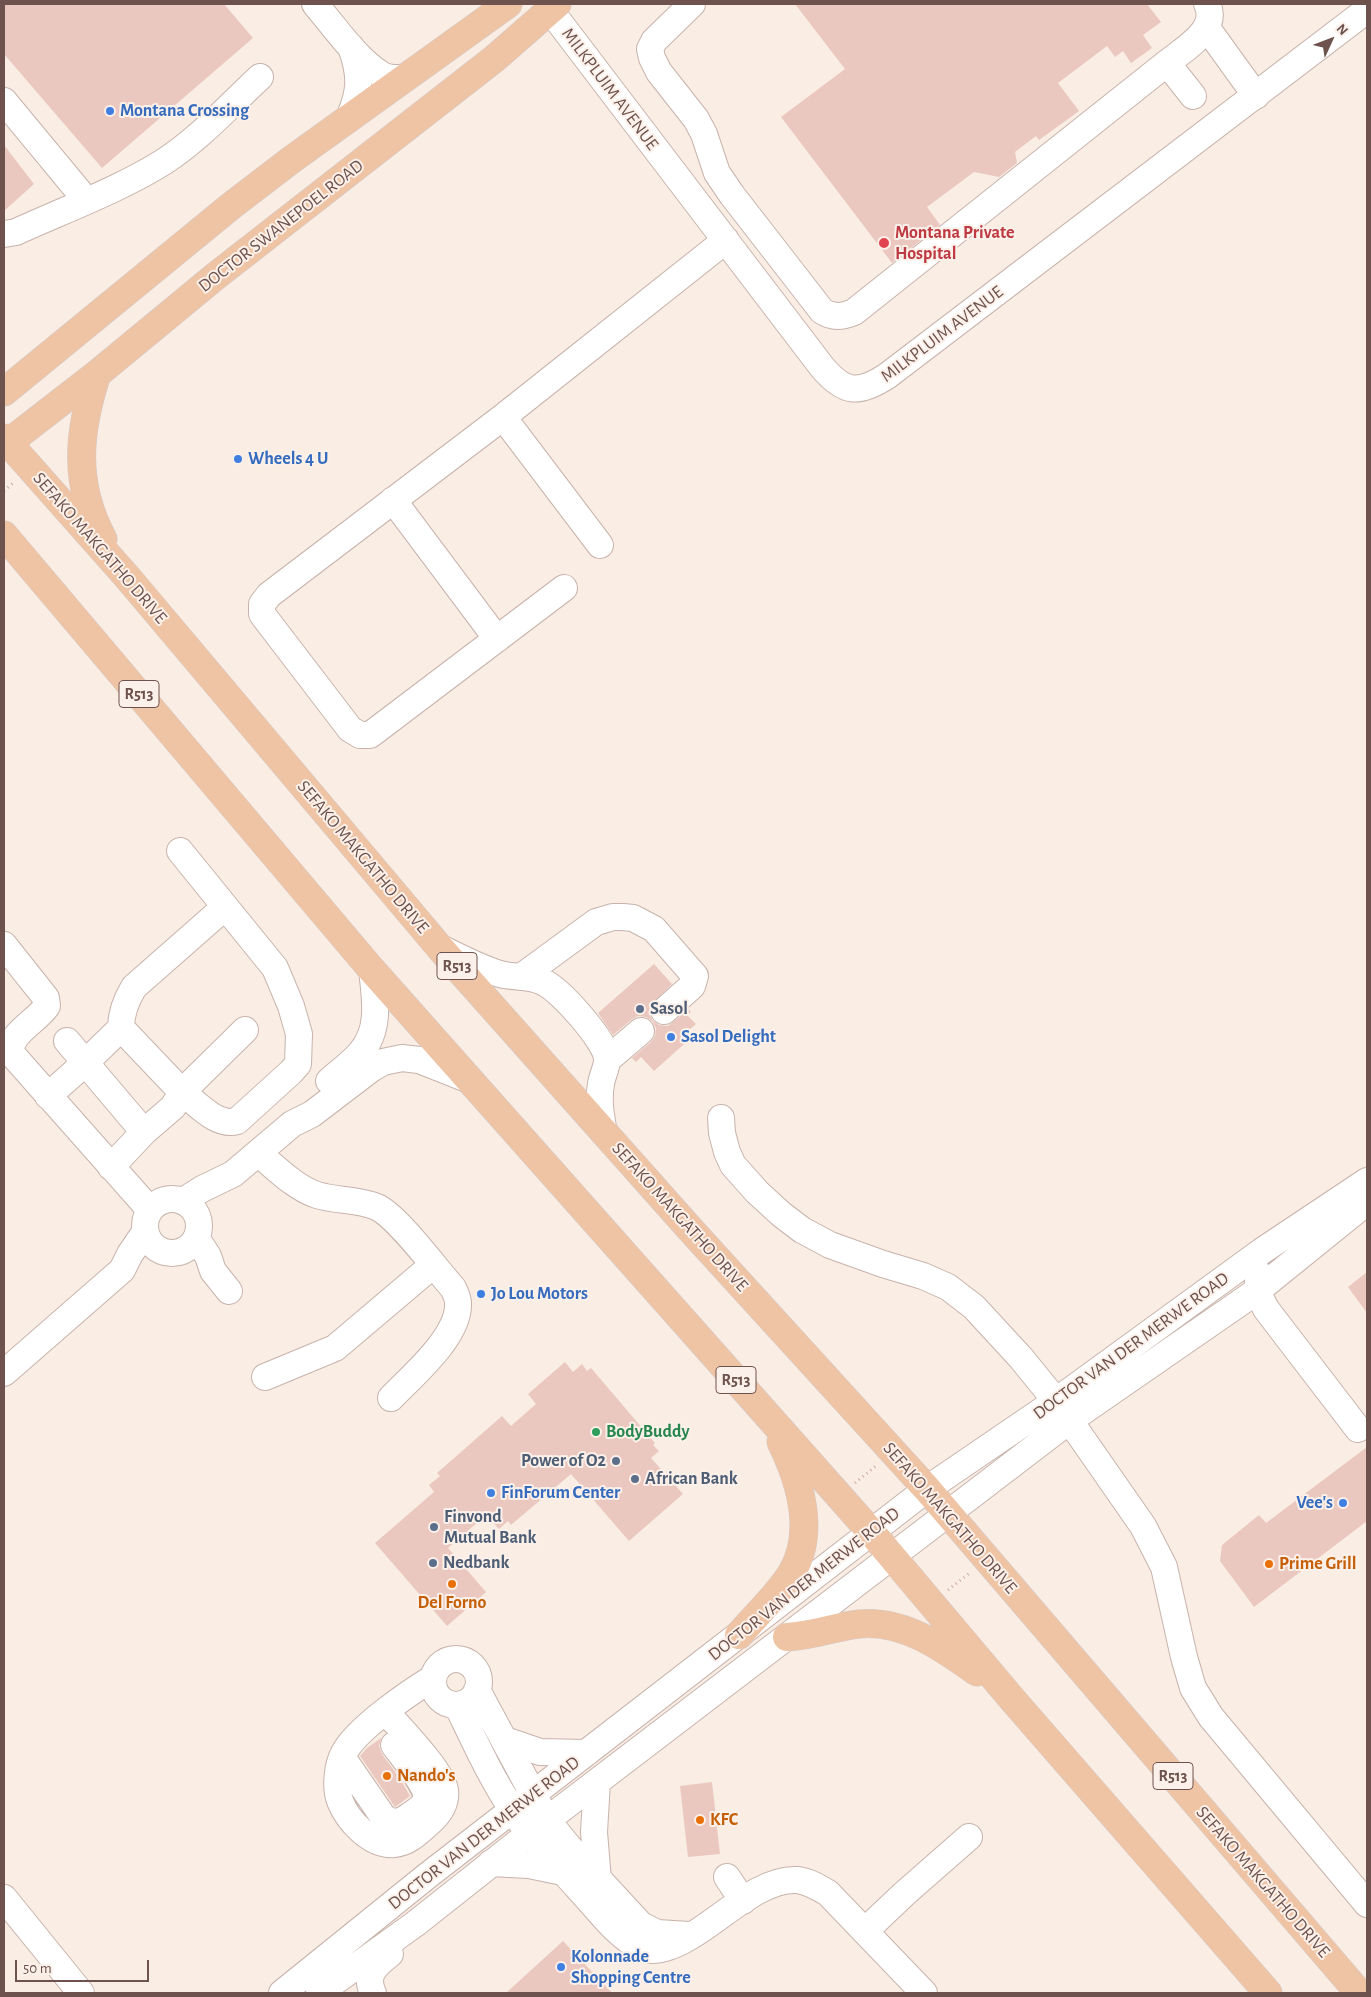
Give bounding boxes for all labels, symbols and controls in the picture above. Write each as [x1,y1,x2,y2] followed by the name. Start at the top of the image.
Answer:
[1306,15,1356,65] north arrow
[1334,21,1350,38] text: N
[557,24,663,154] street label: MILKPLUIM AVENUE
[120,100,249,122] place label: Montana Crossing
[104,105,116,117] marker: Montana Crossing
[194,155,368,297] street label: DOCTOR SWANEPOEL ROAD
[895,222,1015,264] place label: Montana Private Hospital
[877,236,891,250] marker: Montana Private Hospital
[877,281,1007,387] street label: MILKPLUIM AVENUE
[248,448,328,470] place label: Wheels 4 U
[232,453,244,465] marker: Wheels 4 U
[28,468,172,628] street label: SEFAKO MAKGATHO DRIVE
[119,681,159,708] road number: R513
[293,776,433,938] street label: SEFAKO MAKGATHO DRIVE
[437,952,477,979] road number: R513
[650,998,688,1020] place label: Sasol
[634,1003,646,1015] marker: Sasol
[681,1026,776,1048] place label: Sasol Delight
[665,1031,677,1043] marker: Sasol Delight
[607,1138,753,1296] street label: SEFAKO MAKGATHO DRIVE
[1029,1268,1233,1424] street label: DOCTOR VAN DER MERWE ROAD
[491,1283,588,1305] place label: Jo Lou Motors
[475,1288,487,1300] marker: Jo Lou Motors
[716,1366,756,1394] road number: R513
[606,1421,689,1443] place label: BodyBuddy
[590,1426,602,1438] marker: BodyBuddy
[878,1438,1022,1598] street label: SEFAKO MAKGATHO DRIVE
[521,1450,606,1472] place label: Power of O2
[610,1455,622,1467] marker: Power of O2
[645,1468,738,1490] place label: African Bank
[629,1473,641,1485] marker: African Bank
[501,1482,620,1504] place label: FinForum Center
[485,1487,497,1499] marker: FinForum Center
[1296,1492,1333,1514] place label: Vee's
[1337,1497,1349,1509] marker: Vee's
[704,1503,904,1665] street label: DOCTOR VAN DER MERWE ROAD
[444,1506,536,1548] place label: Finvond Mutual Bank
[428,1521,440,1533] marker: Finvond Mutual Bank
[443,1552,510,1574] place label: Nedbank
[1279,1553,1356,1575] place label: Prime Grill
[427,1557,439,1569] marker: Nedbank
[1263,1558,1275,1570] marker: Prime Grill
[446,1578,458,1590] marker: Del Forno
[418,1592,486,1614] place label: Del Forno
[384,1752,584,1914] street label: DOCTOR VAN DER MERWE ROAD
[1153,1762,1193,1790] road number: R513
[397,1765,455,1787] place label: Nando's
[381,1770,393,1782] marker: Nando's
[1191,1802,1335,1962] street label: SEFAKO MAKGATHO DRIVE
[710,1809,738,1831] place label: KFC
[694,1814,706,1826] marker: KFC
[571,1946,691,1988] place label: Kolonnade Shopping Centre
[18,1950,151,1982] scale bar
[23,1961,52,1976] text: 50 m
[555,1961,567,1973] marker: Kolonnade Shopping Centre

